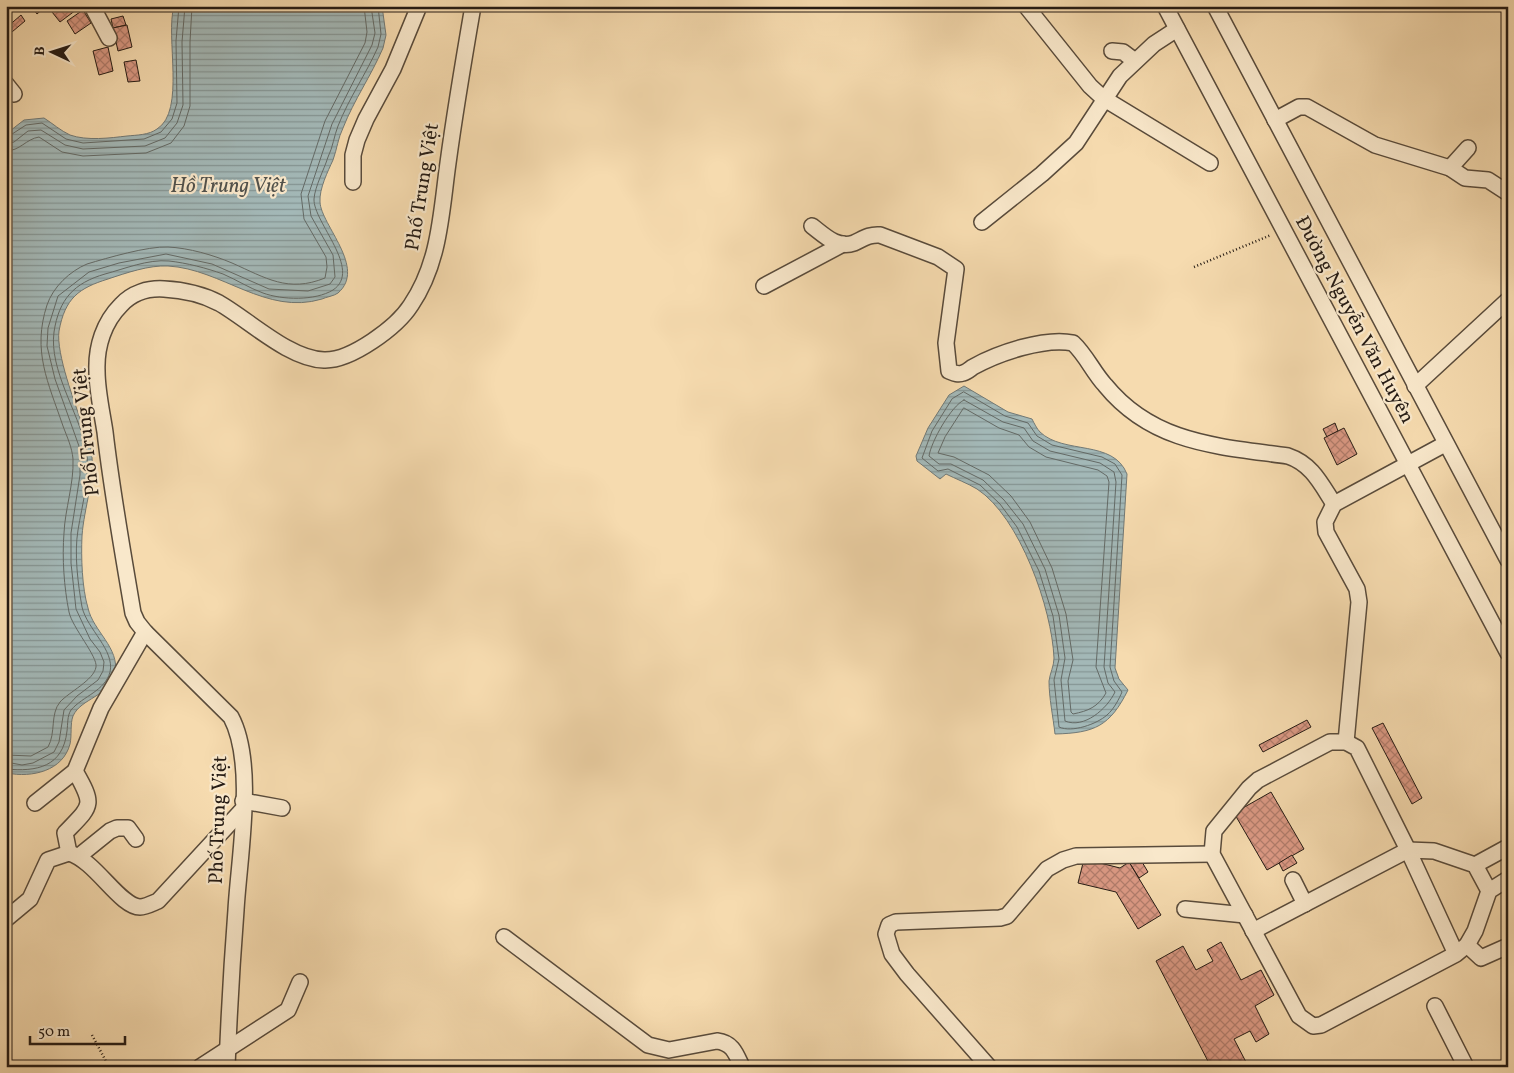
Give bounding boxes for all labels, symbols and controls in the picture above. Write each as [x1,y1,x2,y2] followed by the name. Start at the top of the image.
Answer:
[28,28,78,78] north arrow
[31,46,50,57] text: B
[399,121,447,253] street label: Phố Trung Việt
[170,172,287,201] water label: Hồ Trung Việt
[1287,211,1421,429] street label: Đường Nguyễn Văn Huyên
[66,366,108,498] street label: Phố Trung Việt
[203,755,235,885] street label: Phố Trung Việt
[30,1013,125,1045] scale bar
[38,1022,70,1043] text: 50 m

